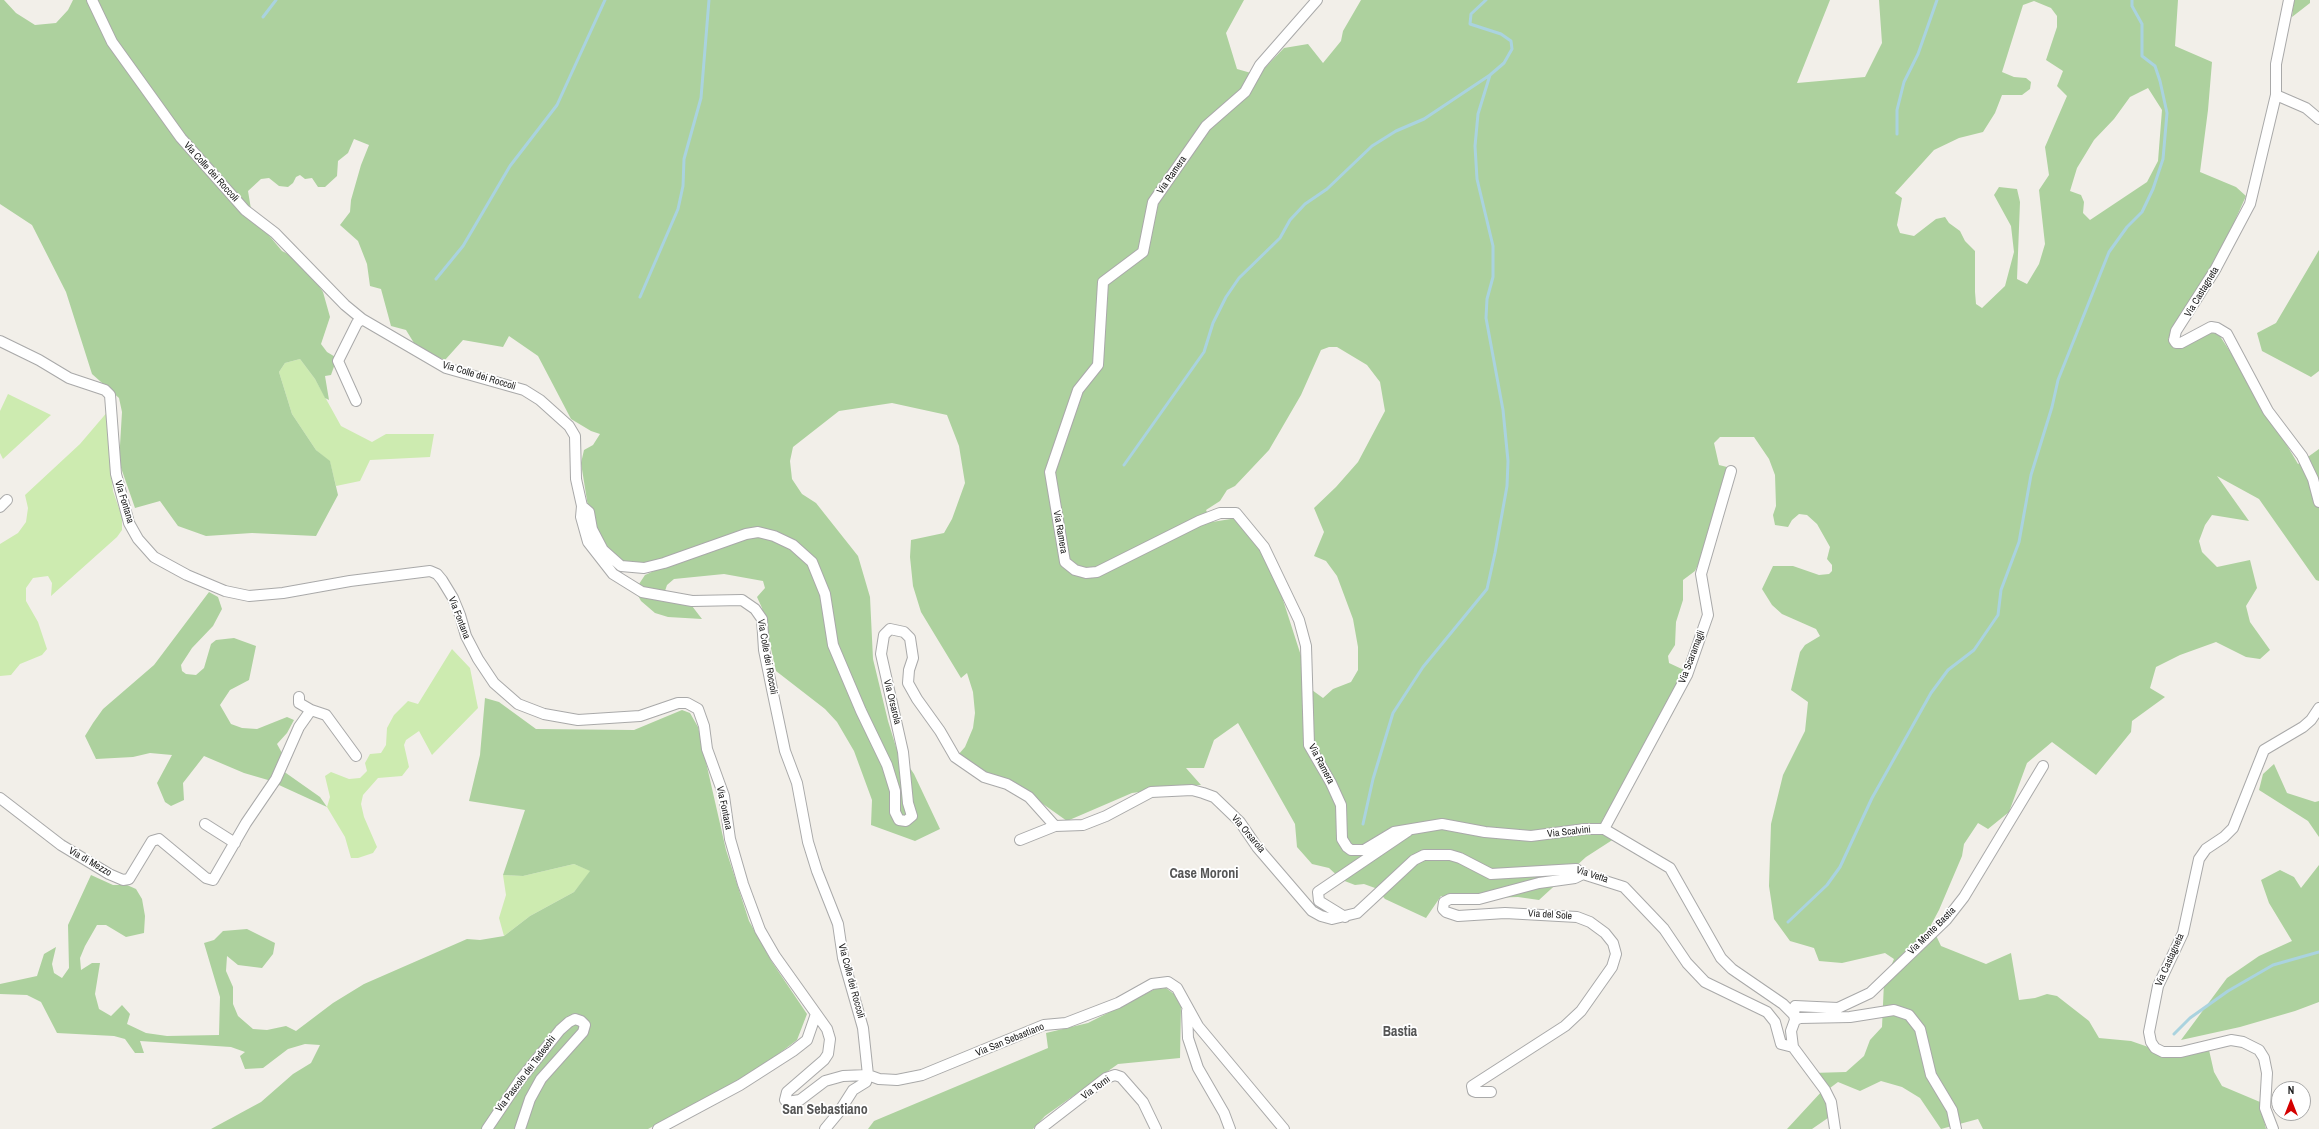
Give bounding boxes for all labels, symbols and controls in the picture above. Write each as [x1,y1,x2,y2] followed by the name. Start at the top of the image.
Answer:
[181,140,241,204] street label: Via Colle dei Roccoli
[1155,154,1189,196] street label: Via Ramera
[2182,265,2222,319] street label: Via Castagneta
[441,359,517,393] street label: Via Colle dei Roccoli
[112,479,136,525] street label: Via Fontana
[1050,509,1070,555] street label: Via Ramera
[445,595,473,641] street label: Via Fontana
[754,618,780,696] street label: Via Colle dei Roccoli
[1676,629,1708,685] street label: Via Scaramagli
[881,678,903,726] street label: Via Orsarola
[1305,742,1337,786] street label: Via Ramera
[714,785,734,831] street label: Via Fontana
[1229,813,1267,855] street label: Via Orsarola
[1547,824,1591,840] street label: Via Scalvini
[66,845,114,879] street label: Via di Mezzo
[1574,864,1610,886] street label: Via Vetta
[1170,866,1238,882] district label: Case Moroni
[1906,905,1958,957] street label: Via Monte Bastia
[1528,907,1572,923] street label: Via del Sole
[2153,932,2187,988] street label: Via Castagneta
[835,943,867,1019] street label: Via Colle dei Roccoli
[974,1021,1046,1059] street label: Via San Sebastiano
[1383,1024,1417,1040] district label: Bastia
[493,1033,559,1115] street label: Via Pascolo dei Tedeschi
[1079,1074,1113,1102] street label: Via Torni
[2271,1081,2311,1121] north arrow
[2288,1083,2294,1097] text: N
[782,1102,868,1118] district label: San Sebastiano

